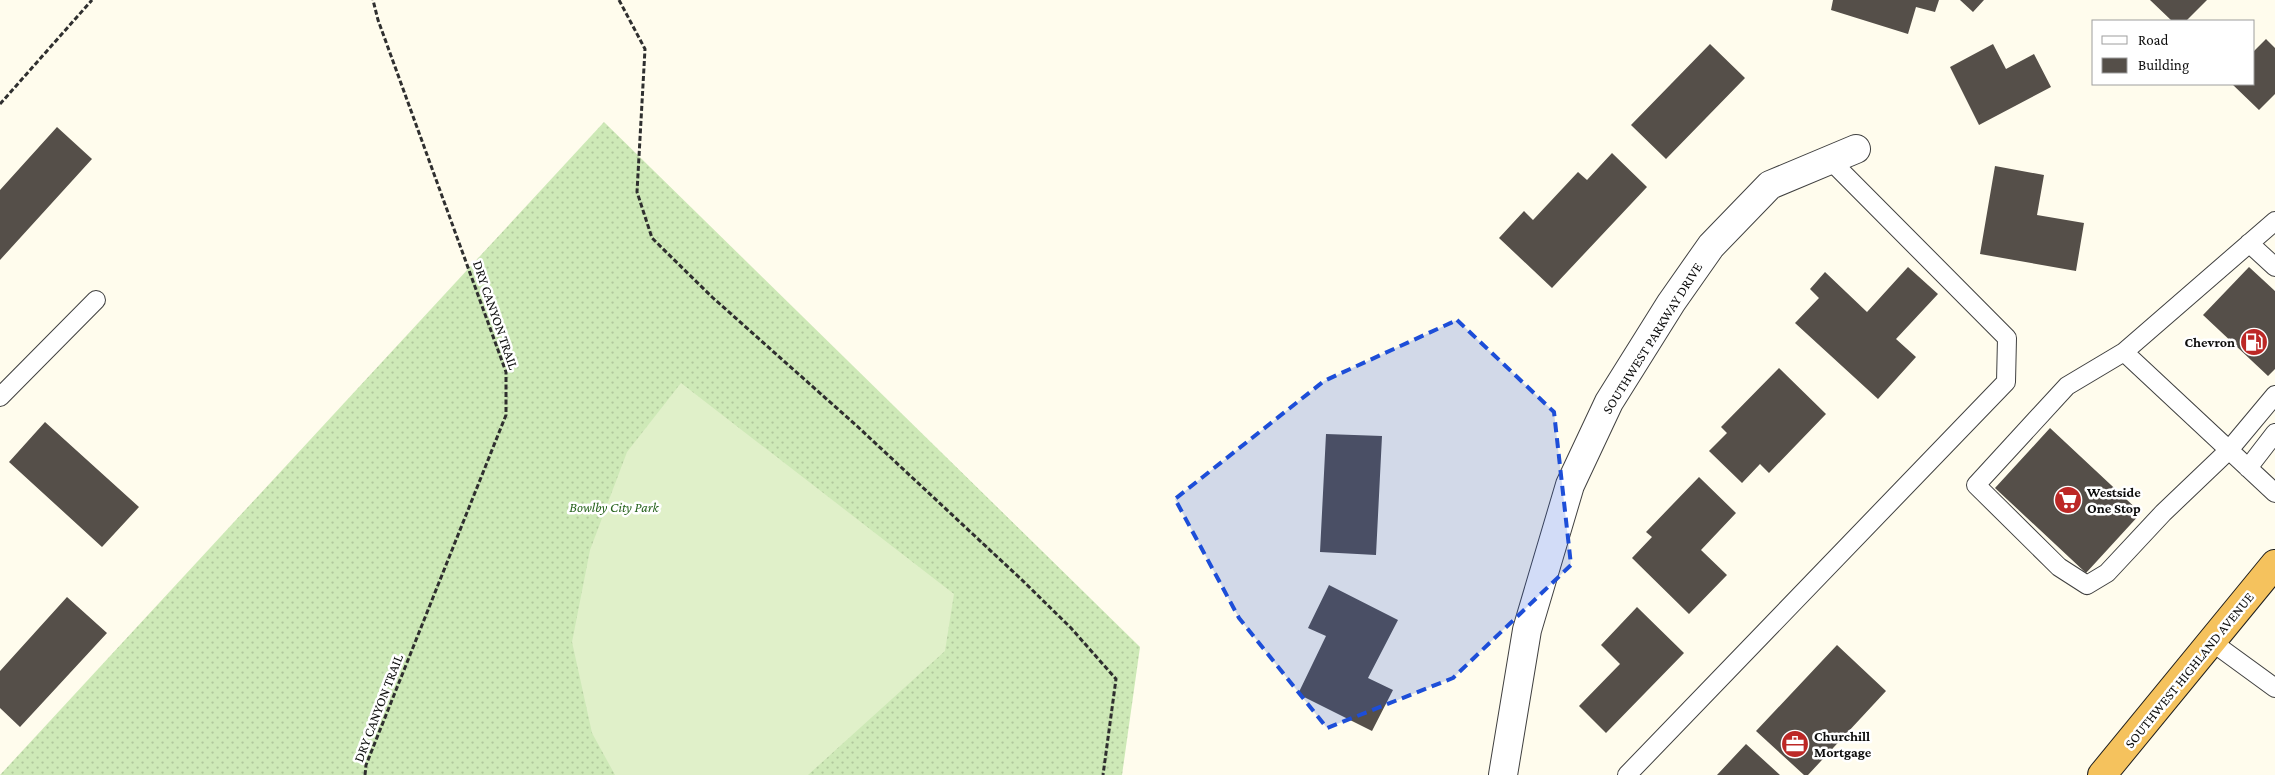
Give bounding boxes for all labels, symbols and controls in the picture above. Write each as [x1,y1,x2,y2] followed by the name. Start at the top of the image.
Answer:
[2092,20,2255,85] legend
[2138,32,2169,48] text: Road
[2138,57,2189,74] text: Building
[470,258,522,372] street label: DRY CANYON TRAIL
[1599,259,1705,417] street label: SOUTHWEST PARKWAY DRIVE
[2239,327,2269,357] fuel station icon: Chevron
[2185,334,2235,350] place label: Chevron
[2086,484,2141,516] place label: Westside One Stop
[2053,485,2083,515] supermarket icon: Westside One Stop
[569,499,660,515] park label: Bowlby City Park
[2121,589,2257,751] street label: SOUTHWEST HIGHLAND AVENUE
[350,652,406,764] street label: DRY CANYON TRAIL
[1814,728,1872,760] place label: Churchill Mortgage
[1780,729,1810,759] office icon: Churchill Mortgage

